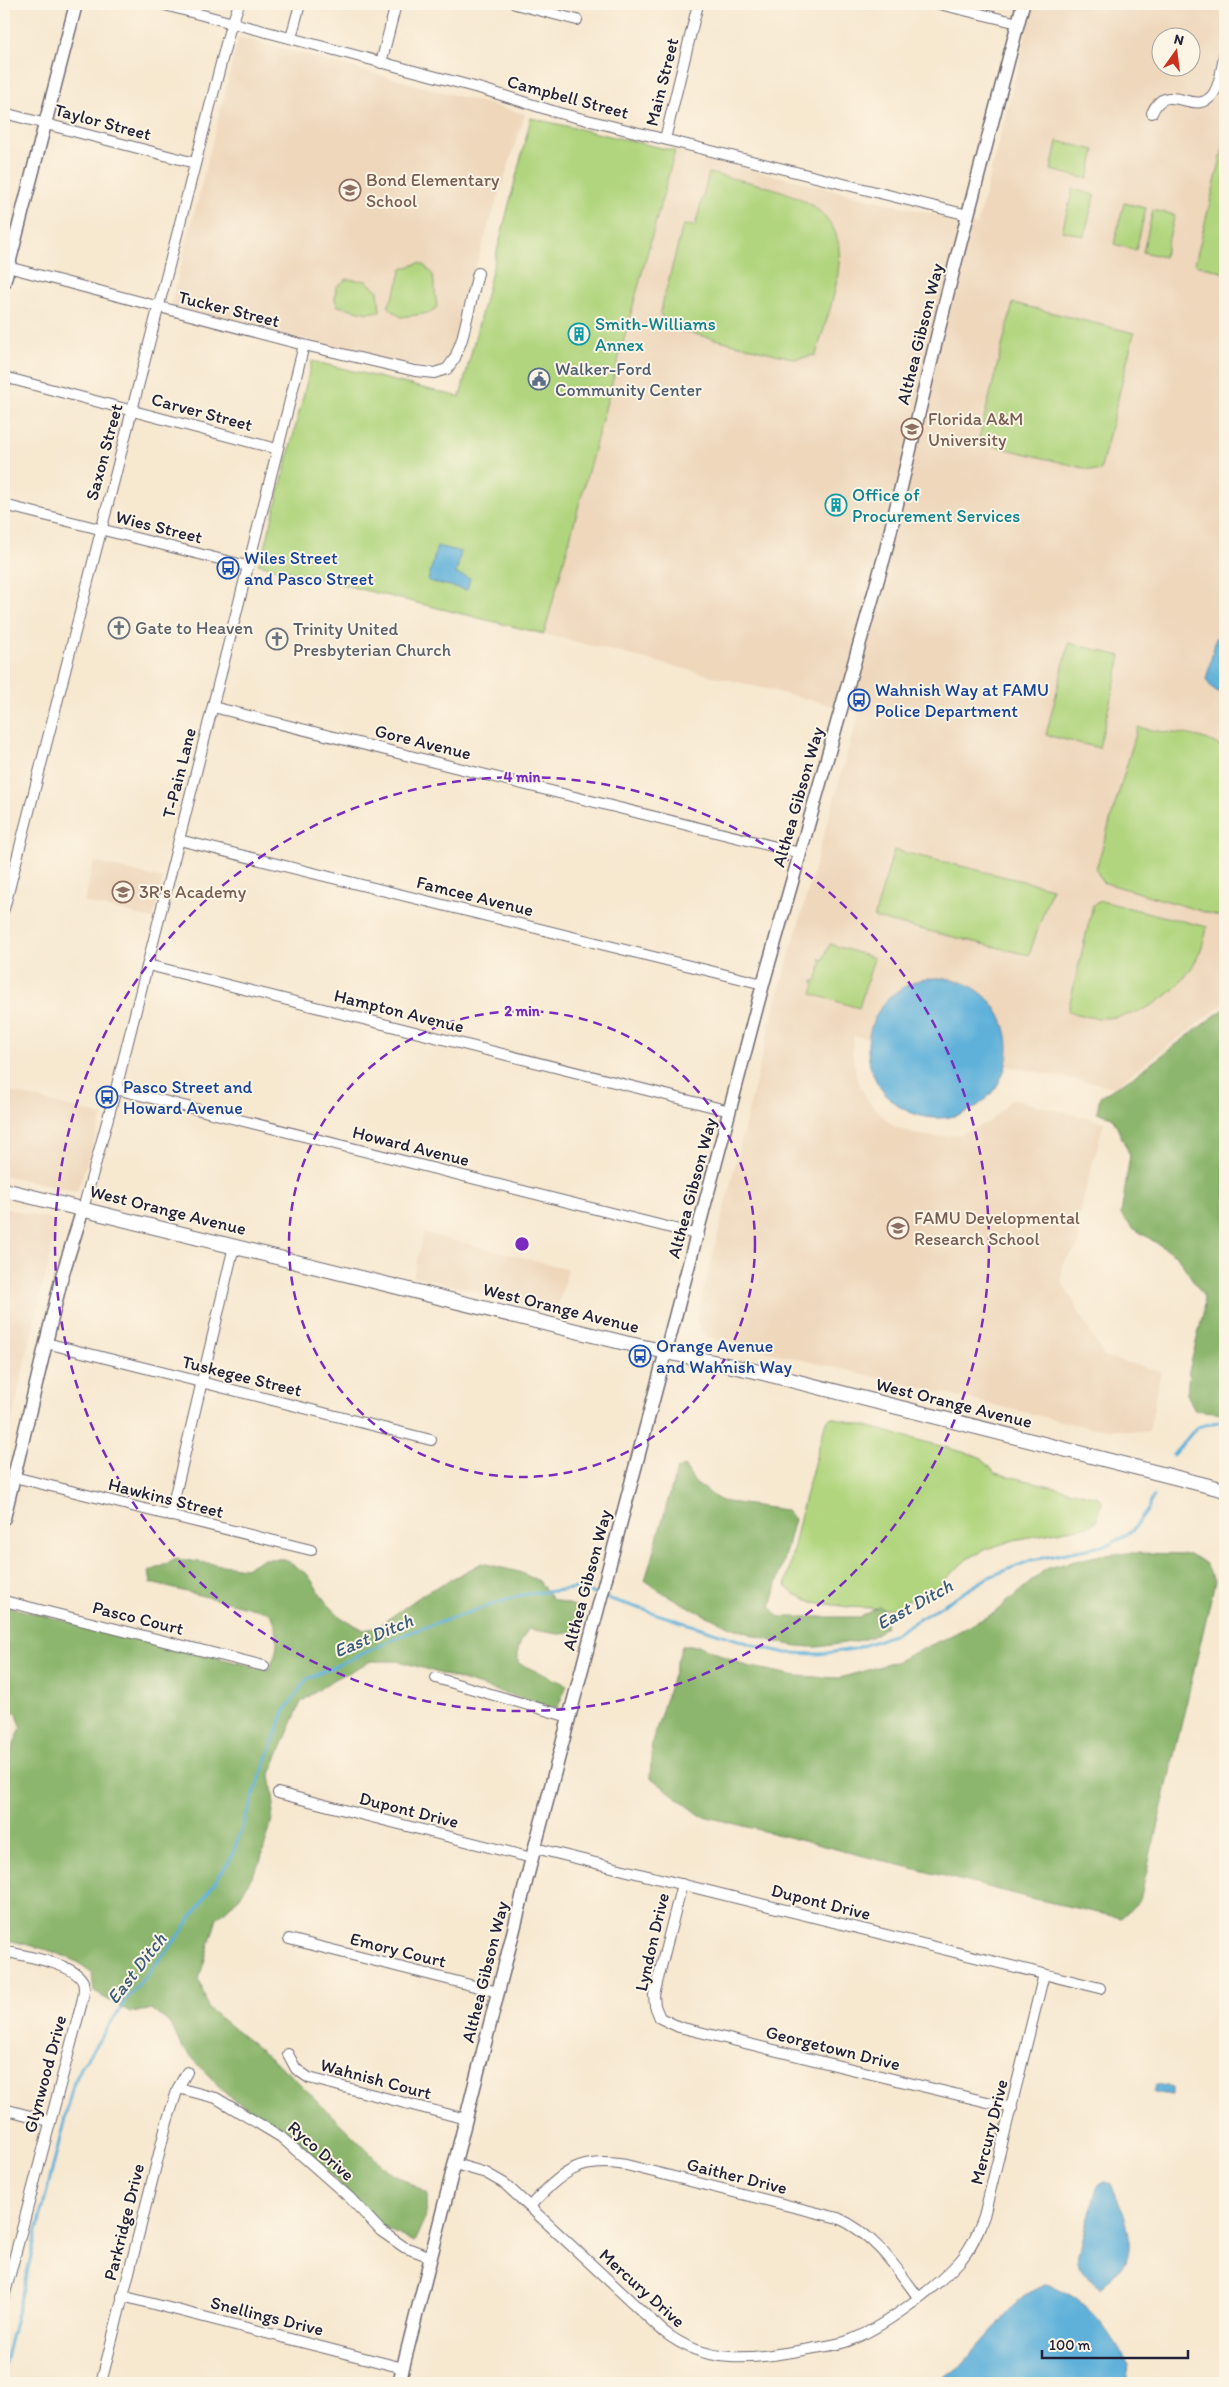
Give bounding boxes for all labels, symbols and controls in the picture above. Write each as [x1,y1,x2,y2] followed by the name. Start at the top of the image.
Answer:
[1152,28,1202,78] north arrow
[1172,30,1186,49] text: N
[640,35,684,129] street label: Main Street
[505,70,631,124] street label: Campbell Street
[52,99,154,146] street label: Taylor Street
[366,169,500,212] place label: Bond Elementary School
[338,178,362,202] school or university icon: Bond Elementary School
[892,260,948,407] street label: Althea Gibson Way
[176,286,282,332] street label: Tucker Street
[595,313,716,356] place label: Smith-Williams Annex
[567,322,591,346] building icon: Smith-Williams Annex
[555,358,702,401] place label: Walker-Ford Community Center
[527,367,551,391] public building icon: Walker-Ford Community Center
[149,388,255,436] street label: Carver Street
[81,401,128,503] street label: Saxon Street
[928,408,1023,451] place label: Florida A&M University
[900,417,924,441] school or university icon: Florida A&M University
[852,484,1020,527] place label: Office of Procurement Services
[824,493,848,517] building icon: Office of Procurement Services
[113,506,205,548] street label: Wies Street
[244,547,374,590] place label: Wiles Street and Pasco Street
[216,556,240,580] bus stop icon: Wiles Street and Pasco Street
[107,616,131,640] church icon: Gate to Heaven
[135,617,253,639] place label: Gate to Heaven
[293,618,451,661] place label: Trinity United Presbyterian Church
[265,627,289,651] church icon: Trinity United Presbyterian Church
[875,679,1049,722] place label: Wahnish Way at FAMU Police Department
[847,688,871,712] bus stop icon: Wahnish Way at FAMU Police Department
[372,719,474,765] street label: Gore Avenue
[767,724,829,870] street label: Althea Gibson Way
[157,726,201,820] street label: T-Pain Lane
[504,768,541,786] text: 4 min
[414,871,536,921] street label: Famcee Avenue
[111,880,135,904] school or university icon: 3R's Academy
[139,881,247,903] place label: 3R's Academy
[332,984,466,1038] street label: Hampton Avenue
[504,1002,541,1020] text: 2 min
[123,1076,253,1119] place label: Pasco Street and Howard Avenue
[95,1085,119,1109] bus stop icon: Pasco Street and Howard Avenue
[663,1115,722,1261] street label: Althea Gibson Way
[350,1121,472,1171] street label: Howard Avenue
[88,1180,248,1240] street label: West Orange Avenue
[914,1207,1080,1250] place label: FAMU Developmental Research School
[886,1216,910,1240] school or university icon: FAMU Developmental Research School
[513,1235,531,1253] centre of rings
[481,1278,641,1338] street label: West Orange Avenue
[656,1335,792,1378] place label: Orange Avenue and Wahnish Way
[628,1344,652,1368] bus stop icon: Orange Avenue and Wahnish Way
[180,1350,304,1402] street label: Tuskegee Street
[874,1373,1034,1433] street label: West Orange Avenue
[106,1473,226,1523] street label: Hawkins Street
[558,1507,617,1653] street label: Althea Gibson Way
[872,1574,957,1635] water label: East Ditch
[90,1596,186,1640] street label: Pasco Court
[330,1608,416,1662] water label: East Ditch
[357,1787,461,1833] street label: Dupont Drive
[769,1879,873,1925] street label: Dupont Drive
[630,1891,674,1993] street label: Lyndon Drive
[457,1898,513,2045] street label: Althea Gibson Way
[348,1927,449,1973] street label: Emory Court
[102,1928,171,2008] water label: East Ditch
[19,2013,71,2135] street label: Glynwood Drive
[764,2021,902,2075] street label: Georgetown Drive
[318,2054,434,2104] street label: Wahnish Court
[965,2077,1013,2187] street label: Mercury Drive
[283,2116,359,2186] street label: Ryco Drive
[684,2153,790,2199] street label: Gaither Drive
[99,2161,149,2283] street label: Parkridge Drive
[595,2244,689,2332] street label: Mercury Drive
[208,2291,326,2341] street label: Snellings Drive
[1042,2327,1188,2359] scale bar
[1049,2336,1091,2354] text: 100 m

